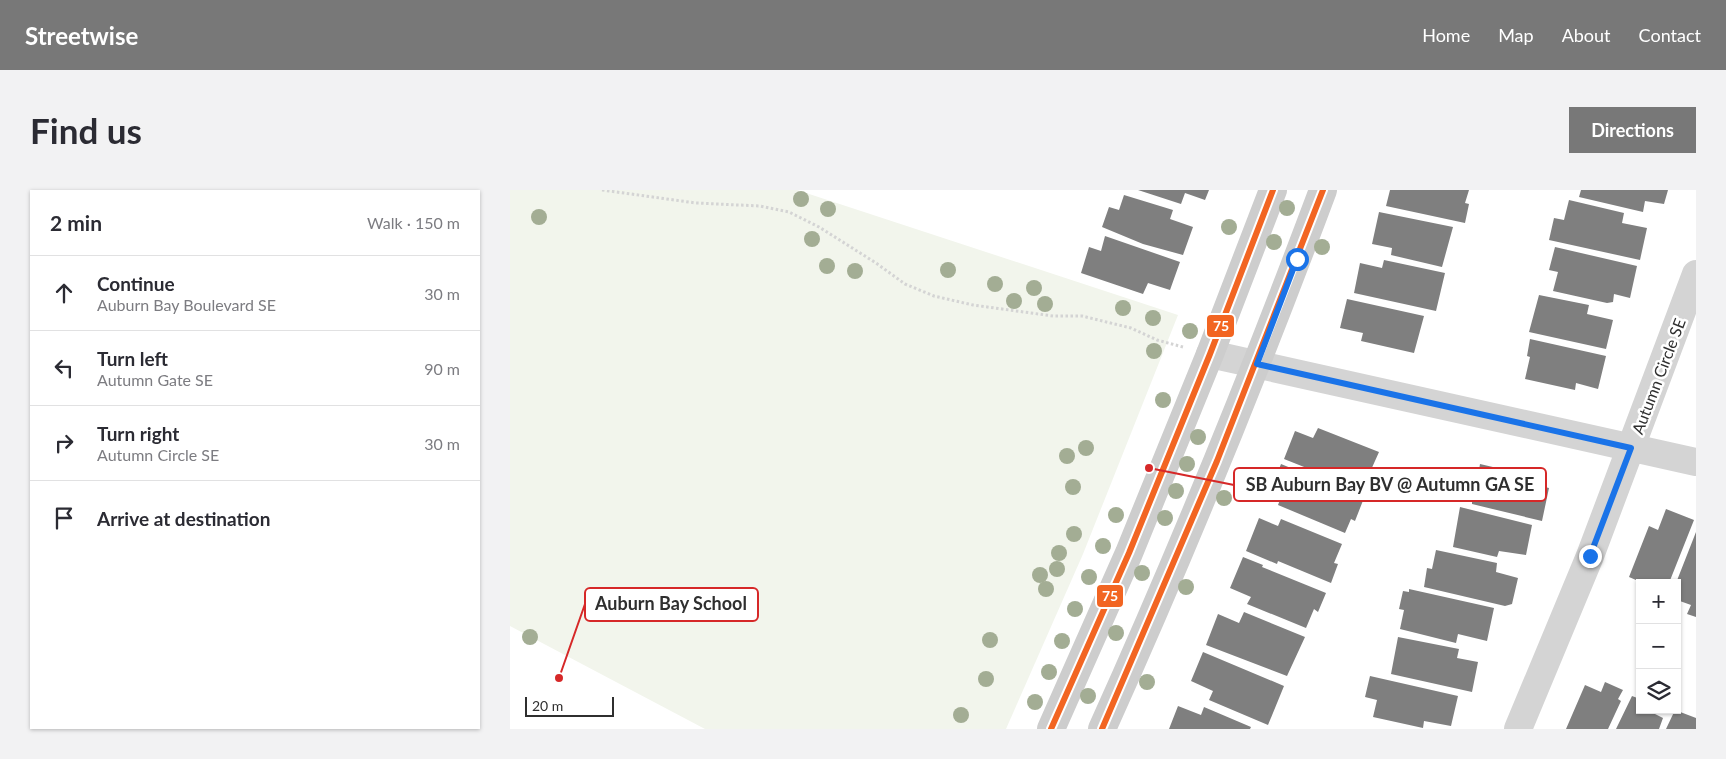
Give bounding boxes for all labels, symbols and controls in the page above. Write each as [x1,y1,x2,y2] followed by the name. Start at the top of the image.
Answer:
[25,21,138,50] text: Streetwise
[1422,24,1470,46] text: Home
[1498,24,1534,46] text: Map
[1562,24,1611,46] text: About
[1639,24,1701,46] text: Contact
[1569,107,1696,153] button: Directions
[30,109,142,151] text: Find us
[50,210,102,235] text: 2 min
[367,213,460,232] text: Walk · 150 m
[1286,248,1309,271] route start
[97,272,175,295] text: Continue
[50,279,78,307] icon: ahead
[424,284,460,303] text: 30 m
[97,295,276,314] text: Auburn Bay Boulevard SE
[1206,314,1235,338] line badge: 75
[1627,316,1689,436] street label: Autumn Circle SE
[1213,317,1229,334] text: 75
[97,347,168,370] text: Turn left
[50,354,78,382] icon: left
[424,359,460,378] text: 90 m
[97,370,213,389] text: Autumn Gate SE
[97,422,179,445] text: Turn right
[50,429,78,457] icon: right
[424,434,460,453] text: 30 m
[97,445,219,464] text: Autumn Circle SE
[1234,468,1546,501] callout: SB Auburn Bay BV @ Autumn GA SE
[1246,473,1534,495] text: SB Auburn Bay BV @ Autumn GA SE
[50,504,78,532] icon: arrive
[97,507,270,530] text: Arrive at destination
[1579,545,1602,568] route end
[1636,579,1681,714] map controls
[1636,579,1681,624] button: +
[1096,584,1124,608] line badge: 75
[1102,587,1118,604] text: 75
[585,588,758,621] callout: Auburn Bay School
[594,592,747,614] text: Auburn Bay School
[1636,624,1681,669] button: −
[1636,669,1681,714] button: layers
[525,694,614,717] scale bar
[532,697,563,714] text: 20 m

